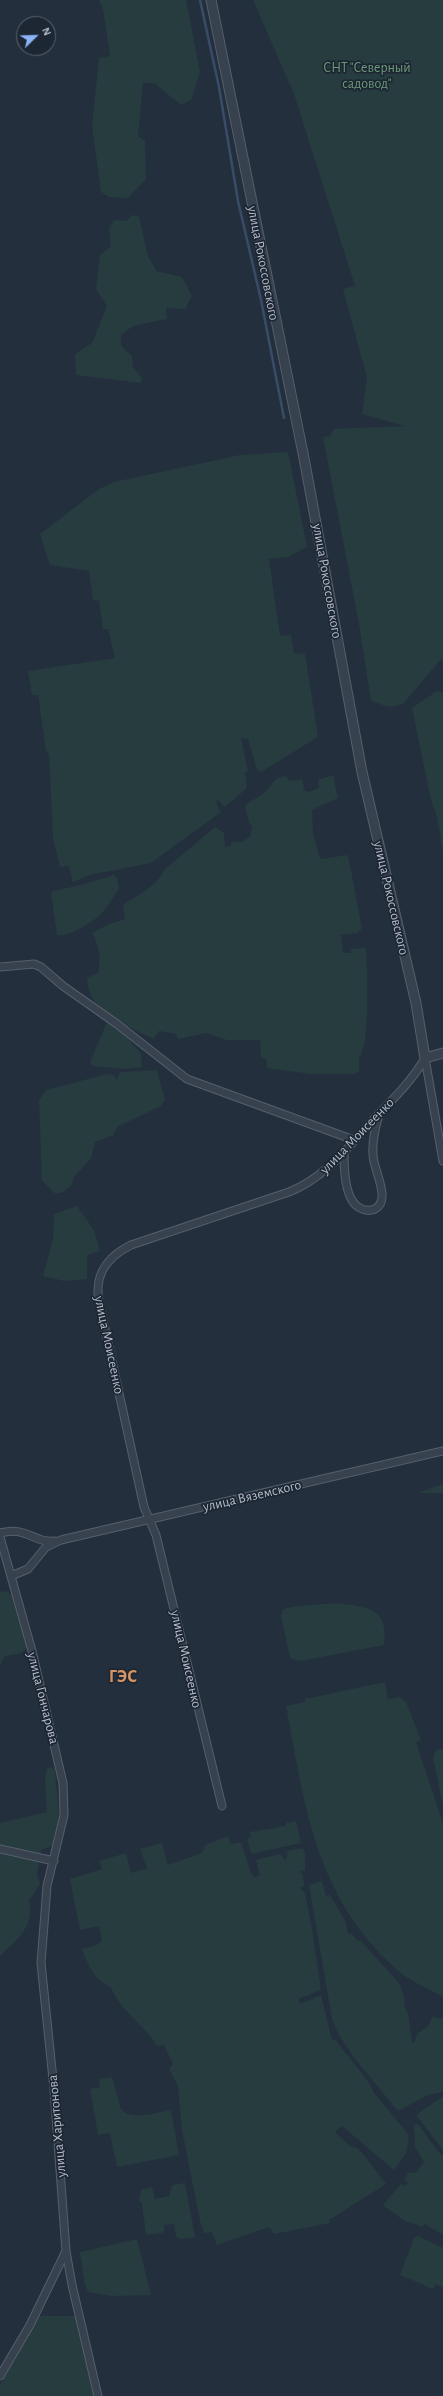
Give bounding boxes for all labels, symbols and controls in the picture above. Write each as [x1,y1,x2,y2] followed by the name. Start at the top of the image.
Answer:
[16,16,56,56] north arrow
[40,26,53,37] text: N
[323,60,411,92] park label: СНТ "Северный садовод"
[244,204,282,322] street label: улица Рокоссовского
[309,522,345,640] street label: улица Рокоссовского
[370,839,412,957] street label: улица Рокоссовского
[316,1094,398,1178] street label: улица Моисеенко
[90,1294,128,1396] street label: улица Моисеенко
[201,1477,303,1515] street label: улица Вяземского
[167,1609,205,1709] street label: улица Моисеенко
[23,1650,63,1746] street label: улица Гончарова
[109,1666,137,1688] district label: ГЭС
[44,2074,70,2178] street label: улица Харитонова

